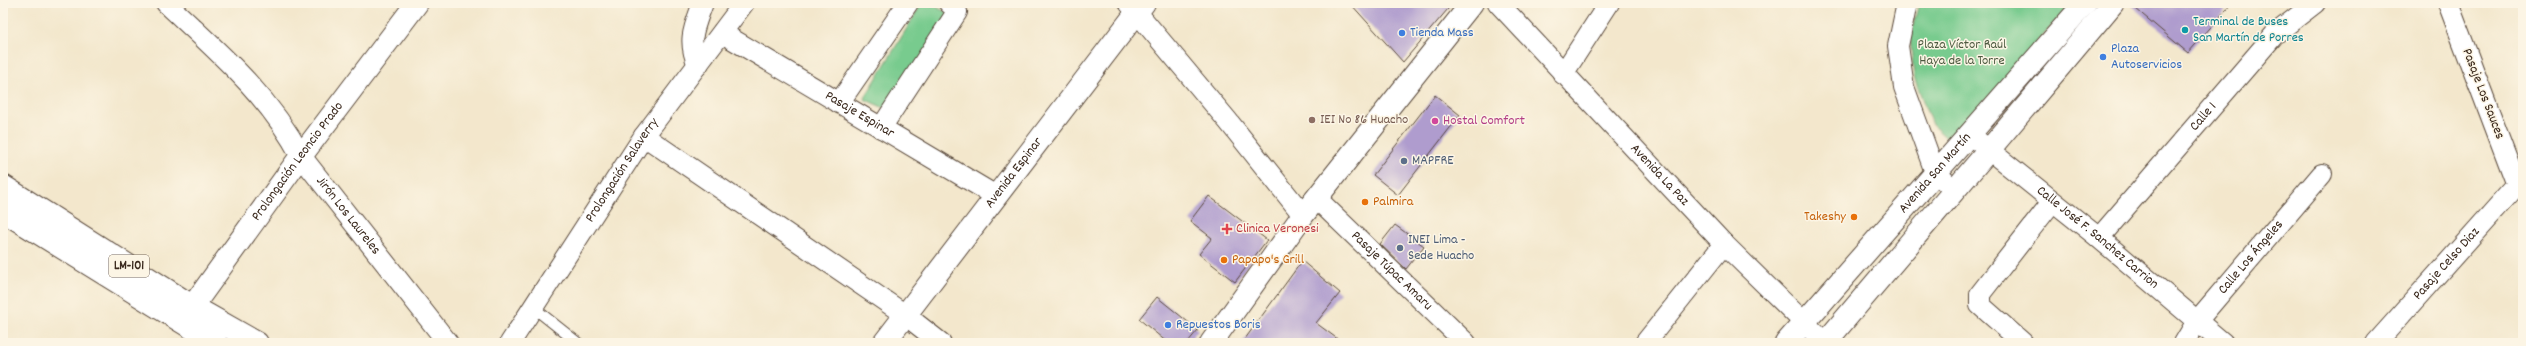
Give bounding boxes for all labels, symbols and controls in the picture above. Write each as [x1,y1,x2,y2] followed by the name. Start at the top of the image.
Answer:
[2193,12,2304,48] place label: Terminal de Buses San Martín de Porres
[1410,23,1474,43] place label: Tienda Mass
[2180,25,2190,35] marker: Terminal de Buses San Martín de Porres
[1397,28,1407,38] marker: Tienda Mass
[1918,35,2007,71] park label: Plaza Víctor Raúl Haya de la Torre
[2111,39,2182,75] place label: Plaza Autoservicios
[2456,46,2510,142] street label: Pasaje Los Sauces
[2098,52,2108,62] marker: Plaza Autoservicios
[821,86,899,144] street label: Pasaje Espinar
[247,98,349,225] street label: Prolongación Leoncio Prado
[2185,98,2222,136] street label: Calle 1
[1320,110,1408,130] place label: IEI No 86 Huacho
[1443,111,1525,131] place label: Hostal Comfort
[581,114,664,226] street label: Prolongación Salaverry
[1307,115,1317,125] marker: IEI No 86 Huacho
[1430,116,1440,126] marker: Hostal Comfort
[1894,128,1976,218] street label: Avenida San Martín
[980,133,1048,213] street label: Avenida Espinar
[1625,140,1694,211] street label: Avenida La Paz
[1412,151,1454,171] place label: MAPFRE
[1399,156,1409,166] marker: MAPFRE
[311,172,385,259] street label: Jirón Los Laureles
[2032,181,2163,294] street label: Calle José F. Sanchez Carrion
[1373,192,1414,212] place label: Palmira
[1360,197,1370,207] marker: Palmira
[1804,207,1846,227] place label: Takeshy
[1849,212,1859,222] marker: Takeshy
[2214,216,2289,299] street label: Calle Los Ángeles
[1236,219,1319,239] place label: Clinica Veronesi
[2408,222,2485,305] street label: Pasaje Celso Diaz
[1221,223,1233,235] marker: Clinica Veronesi
[1346,227,1437,315] street label: Pasaje Túpac Amaru
[1408,230,1474,266] place label: INEI Lima - Sede Huacho
[1395,243,1405,253] marker: INEI Lima - Sede Huacho
[1232,250,1305,270] place label: Papapo's Grill
[109,255,149,277] road number: LM-101
[1219,255,1229,265] marker: Papapo's Grill
[1176,315,1261,335] place label: Repuestos Boris
[1163,320,1173,330] marker: Repuestos Boris

